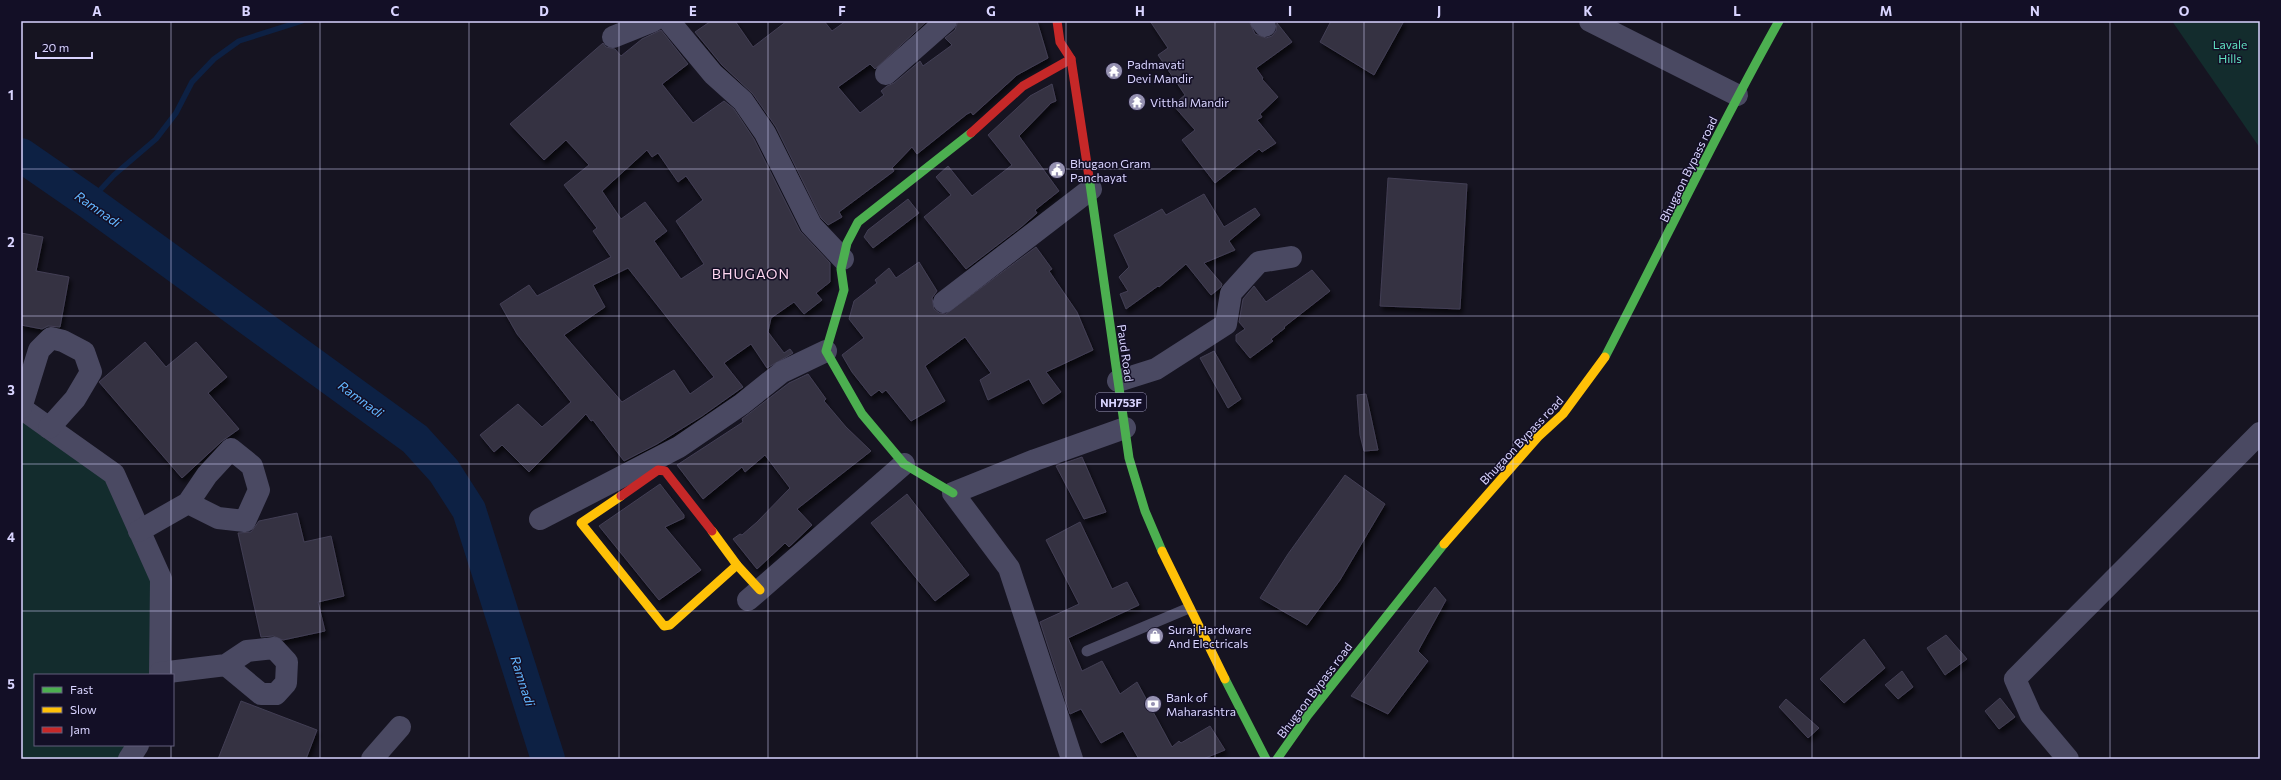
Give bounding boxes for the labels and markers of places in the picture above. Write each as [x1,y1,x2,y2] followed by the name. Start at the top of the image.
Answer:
[1127,57,1193,85] place label: Padmavati Devi Mandir
[1104,61,1124,81] temple icon: Padmavati Devi Mandir
[1127,92,1147,112] temple icon: Vitthal Mandir
[1150,95,1229,109] place label: Vitthal Mandir
[1070,156,1151,184] place label: Bhugaon Gram Panchayat
[1047,160,1067,180] public building icon: Bhugaon Gram Panchayat
[1168,622,1252,650] place label: Suraj Hardware And Electricals
[1145,626,1165,646] shop icon: Suraj Hardware And Electricals
[1166,690,1236,718] place label: Bank of Maharashtra
[1143,694,1163,714] bank icon: Bank of Maharashtra

